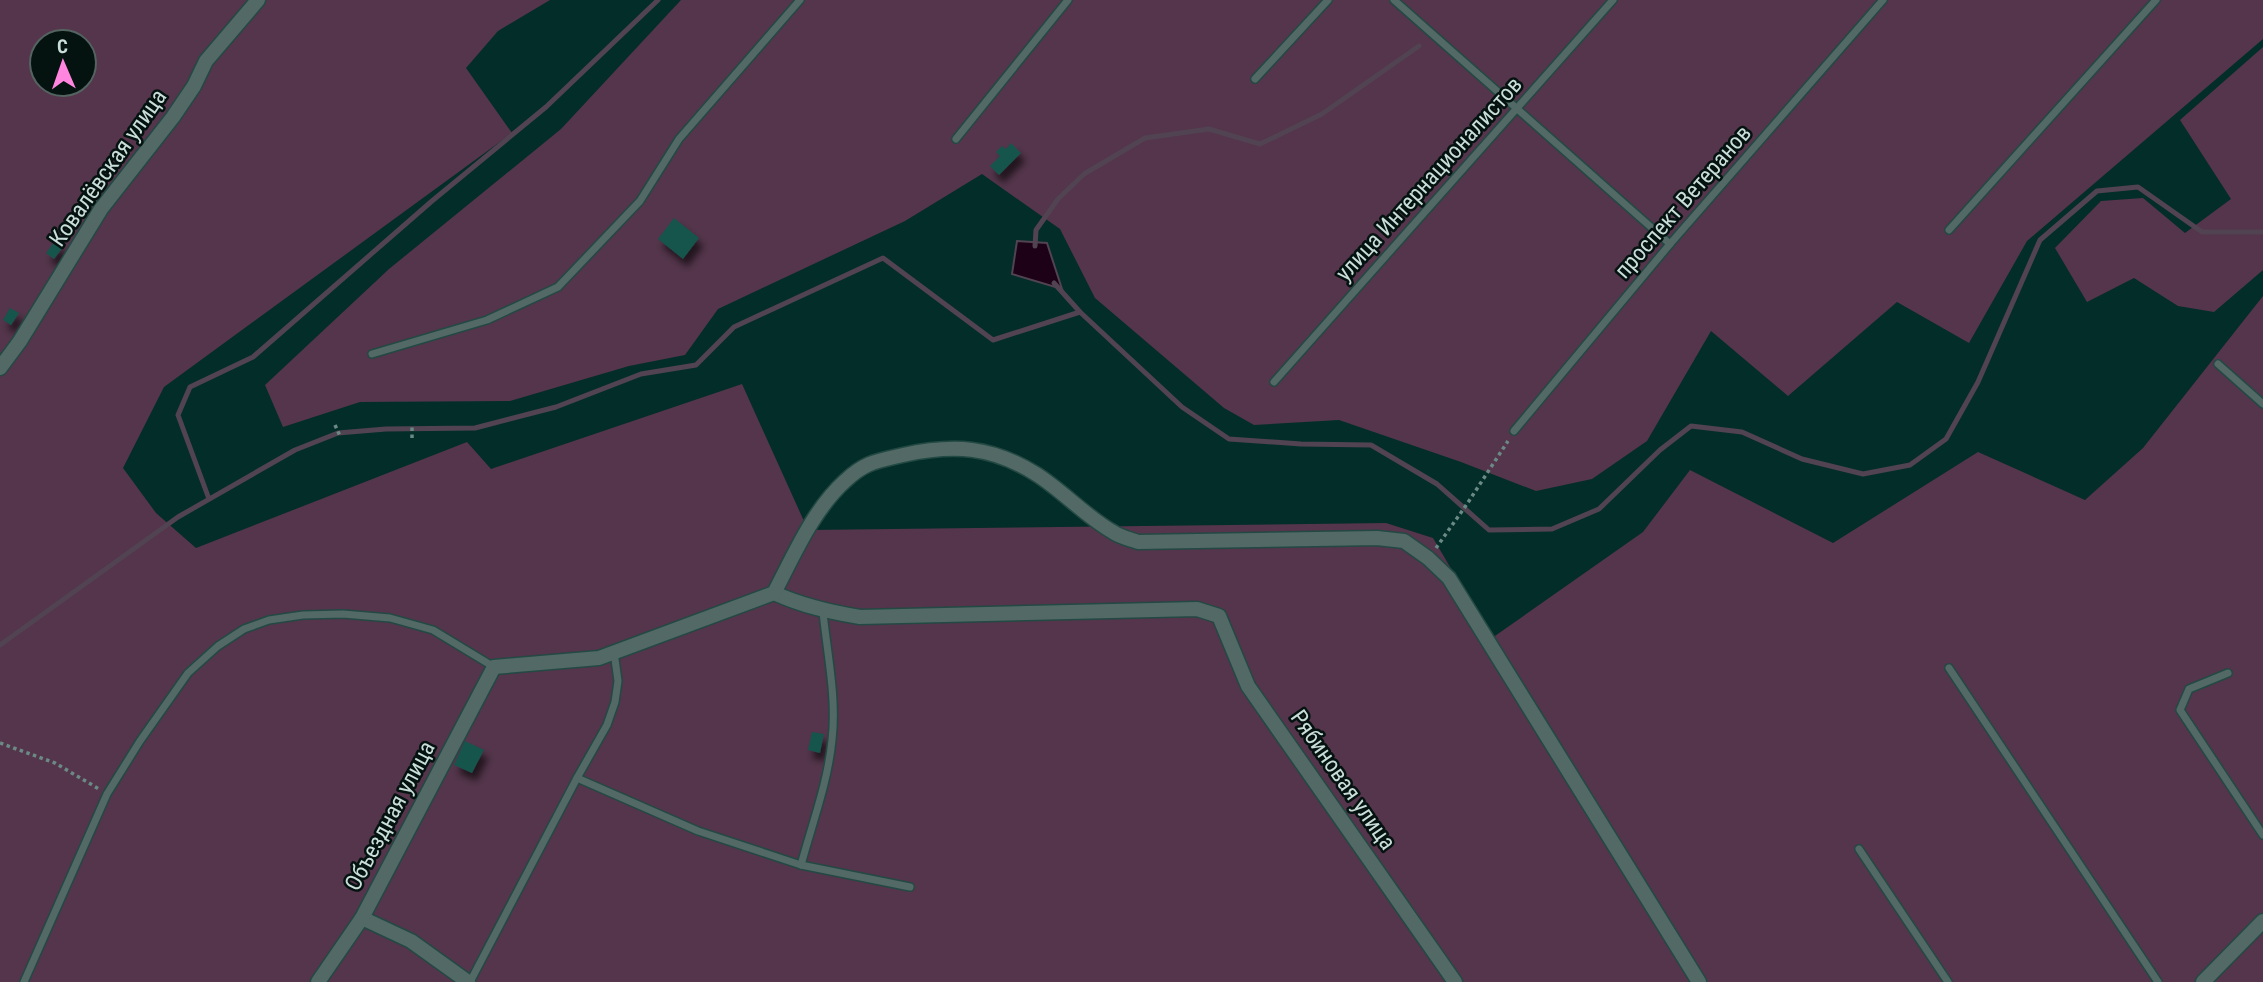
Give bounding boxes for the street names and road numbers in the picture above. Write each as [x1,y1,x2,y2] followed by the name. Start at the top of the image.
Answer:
[1330,71,1528,287] street label: улица Интернационалистов
[44,84,172,252] street label: Ковалёвская улица
[1609,120,1757,284] street label: проспект Ветеранов
[1285,705,1401,855] street label: Рябиновая улица
[339,737,441,895] street label: Объездная улица

